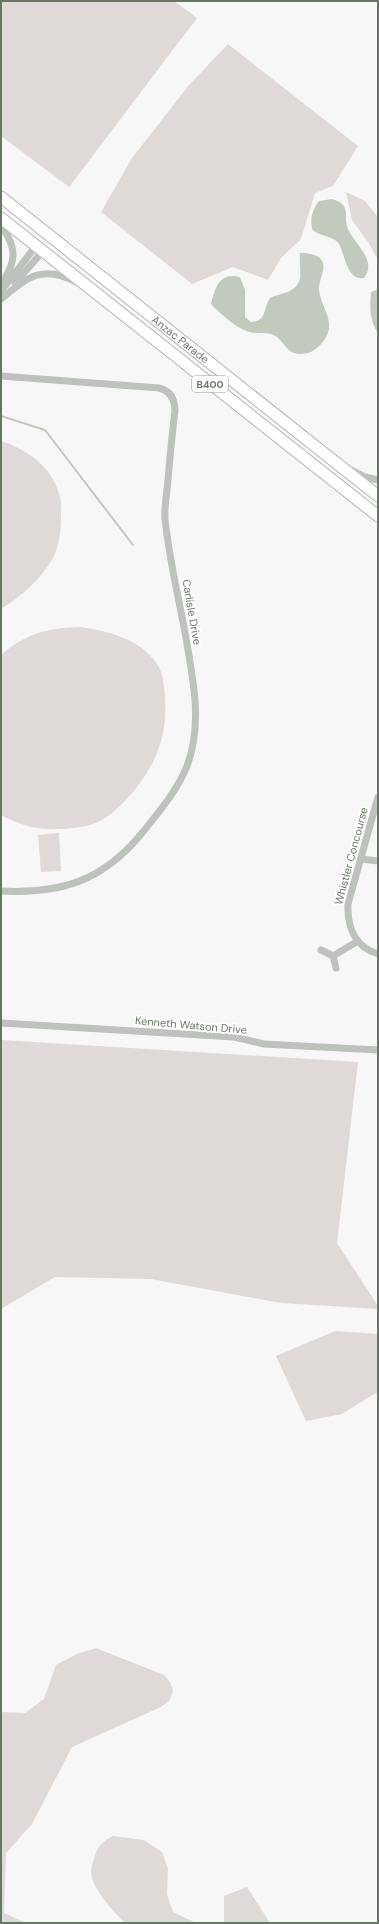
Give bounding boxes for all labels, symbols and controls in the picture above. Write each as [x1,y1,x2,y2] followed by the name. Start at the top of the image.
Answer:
[149,312,212,366] street label: Anzac Parade
[192,376,228,392] road number: B400
[179,578,205,646] street label: Carlisle Drive
[331,806,371,906] street label: Whistler Concourse
[135,1013,247,1037] street label: Kenneth Watson Drive

